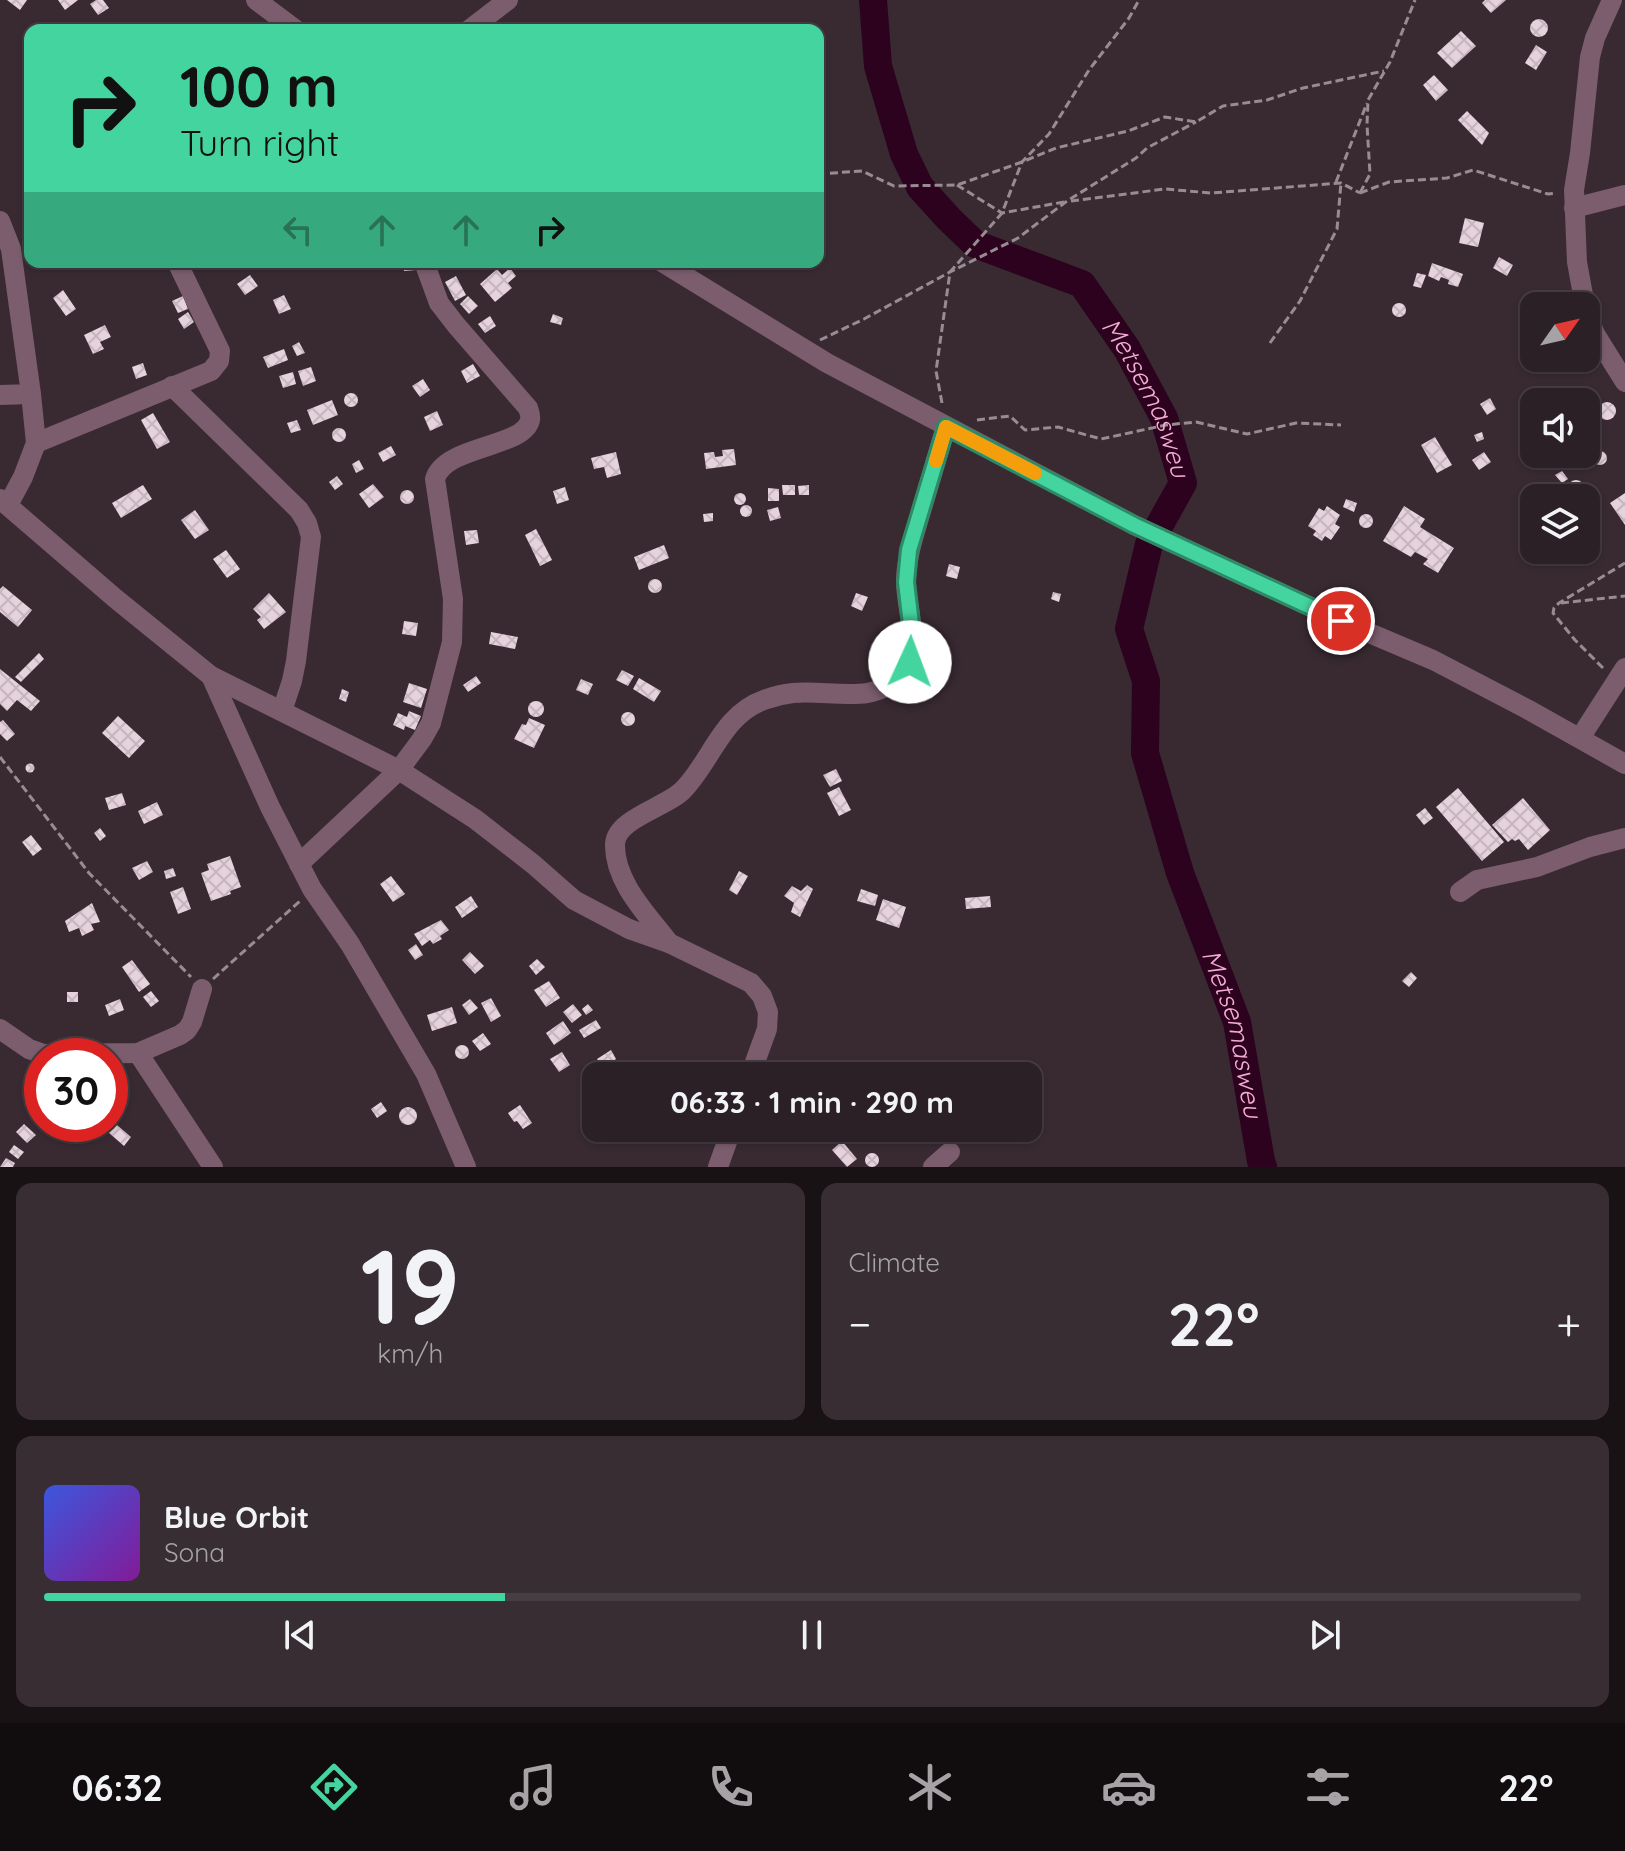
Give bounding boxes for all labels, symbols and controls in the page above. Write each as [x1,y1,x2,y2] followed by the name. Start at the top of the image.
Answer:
[180,51,338,121] text: 100 m
[48,56,152,160] icon: right
[180,120,339,165] text: Turn right
[276,208,320,252] icon: left
[360,208,404,252] icon: ahead
[444,208,488,252] icon: ahead
[528,208,572,252] icon: right
[1520,292,1600,372] north arrow
[1520,292,1600,564] map controls
[1095,312,1198,482] water label: Metsemasweu
[1520,388,1600,468] button: sound
[1520,484,1600,564] button: layers
[1307,587,1375,655] pin
[1319,599,1363,643] icon: arrive
[868,620,952,704] position arrow
[1195,945,1270,1122] water label: Metsemasweu
[24,1038,128,1142] speed limit sign: 30
[670,1083,954,1121] text: 06:33 · 1 min · 290 m
[360,1220,460,1350] text: 19
[849,1246,940,1279] text: Climate
[1168,1286,1260,1361] text: 22°
[849,1296,871,1351] text: −
[1556,1296,1581,1351] text: +
[377,1337,443,1370] text: km/h
[164,1498,309,1536] text: Blue Orbit
[164,1536,225,1569] text: Sona
[278,1613,322,1657] icon: previous
[790,1613,834,1657] icon: pause
[1303,1613,1347,1657] icon: next
[306,1759,362,1815] icon: directions
[505,1759,561,1815] icon: music
[703,1759,759,1815] icon: phone
[902,1759,958,1815] icon: climate
[1101,1759,1157,1815] icon: car
[1300,1759,1356,1815] icon: filters
[71,1765,163,1810] text: 06:32
[1498,1765,1554,1810] text: 22°

